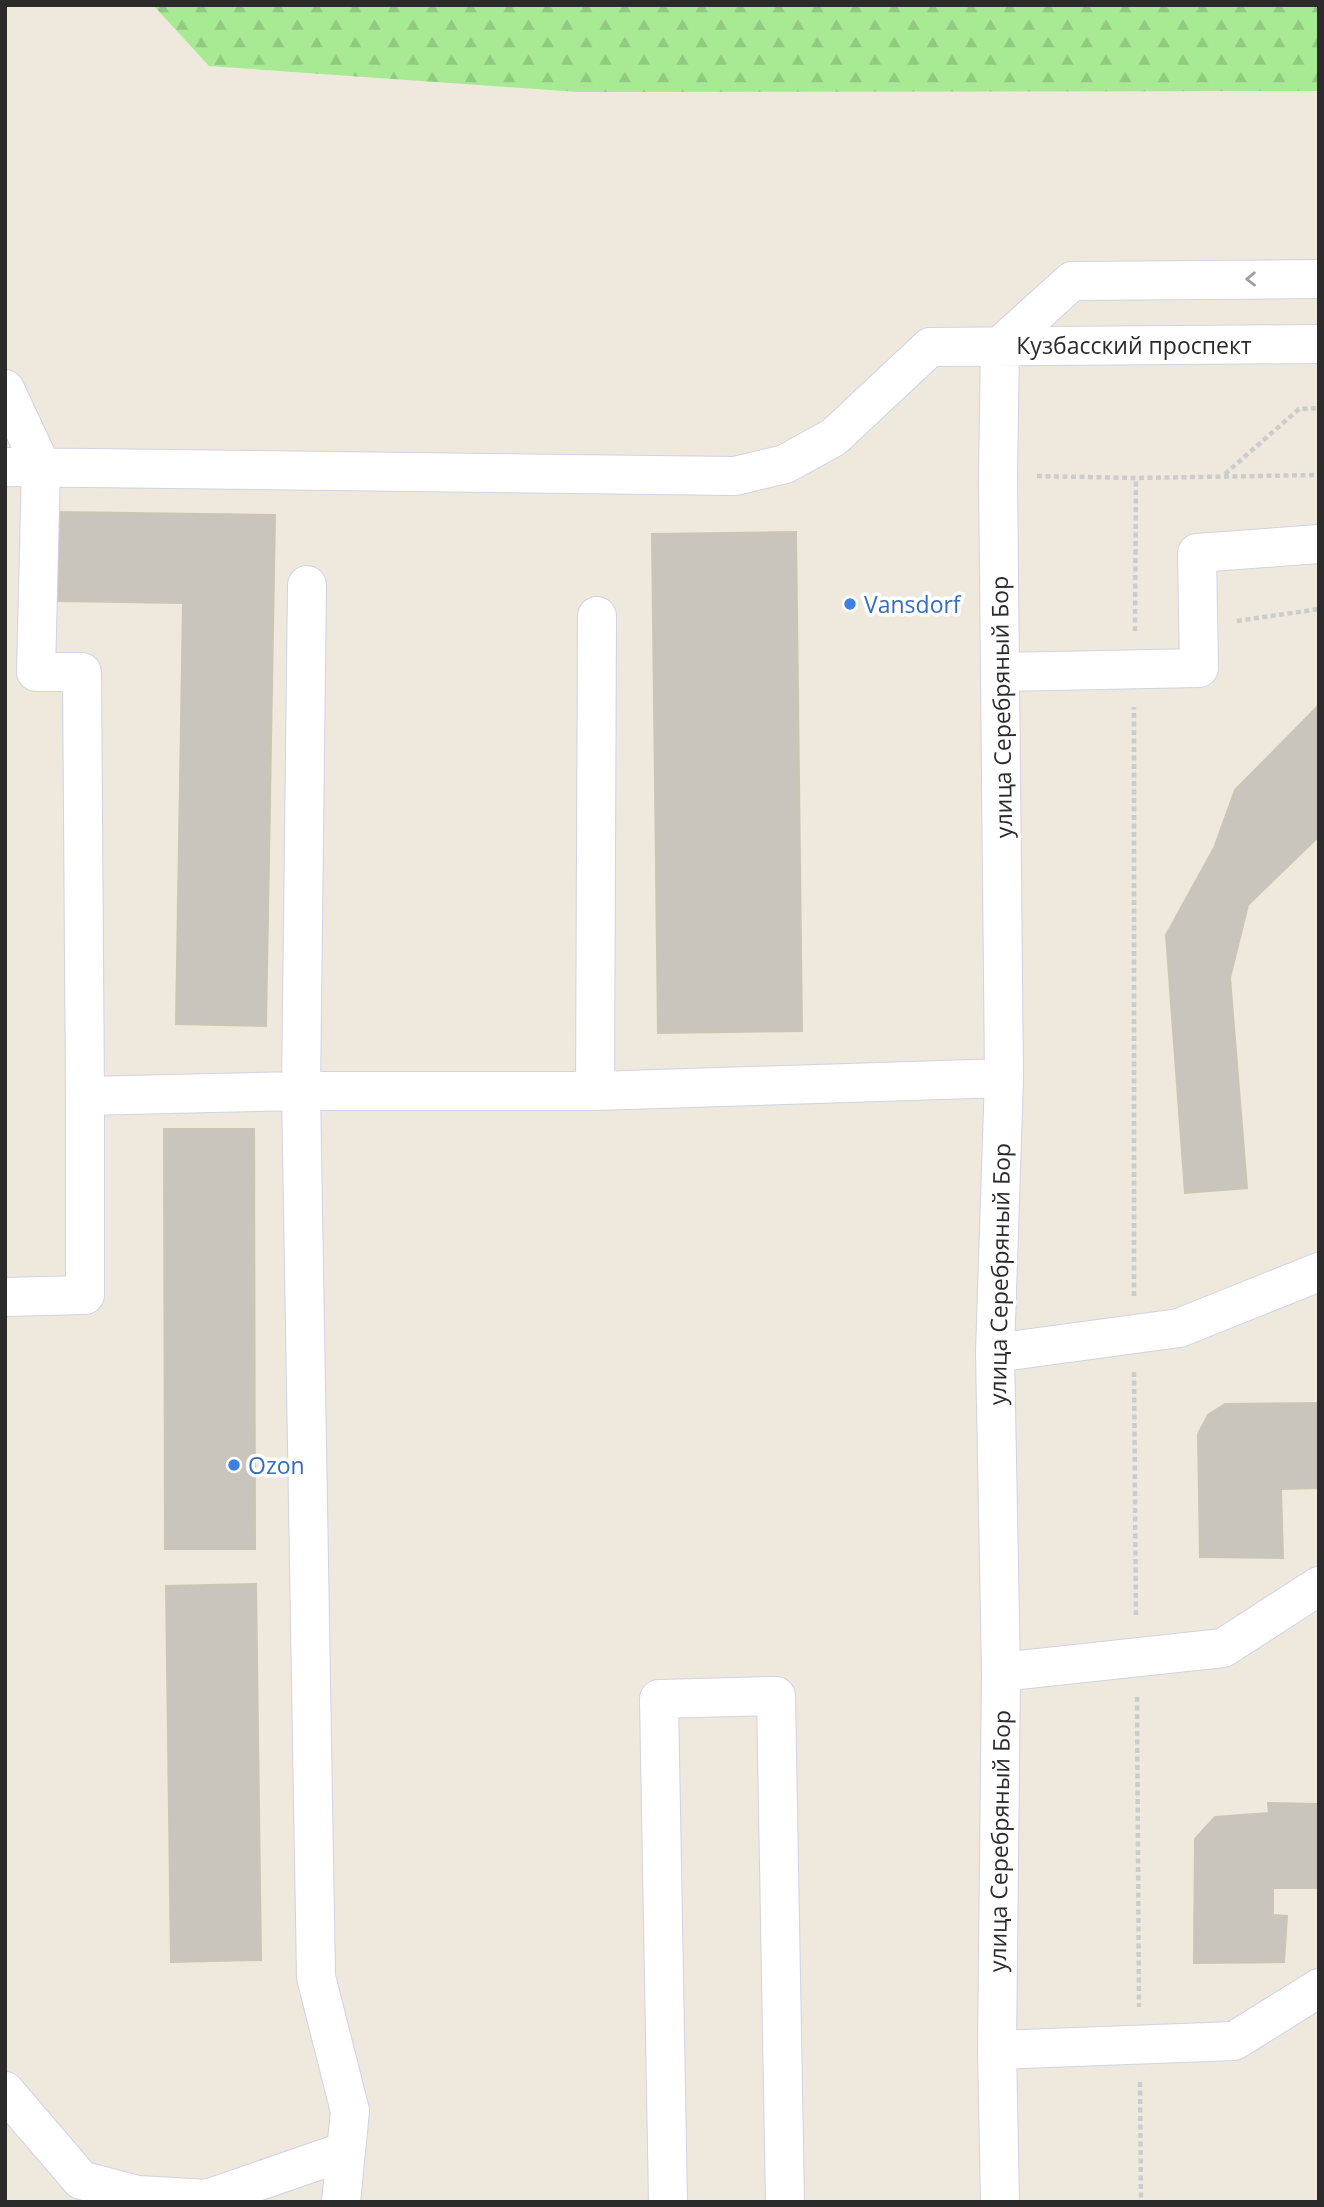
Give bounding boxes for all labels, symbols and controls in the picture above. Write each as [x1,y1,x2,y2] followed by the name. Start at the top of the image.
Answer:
[1245,271,1255,287] one-way arrow
[1016,329,1252,361] street label: Кузбасский проспект
[983,576,1019,838] street label: улица Серебряный Бор
[864,588,962,620] place label: Vansdorf
[842,596,858,612] marker: Vansdorf
[981,1143,1017,1405] street label: улица Серебряный Бор
[248,1449,305,1481] place label: Ozon
[226,1457,242,1473] marker: Ozon
[981,1710,1017,1972] street label: улица Серебряный Бор

